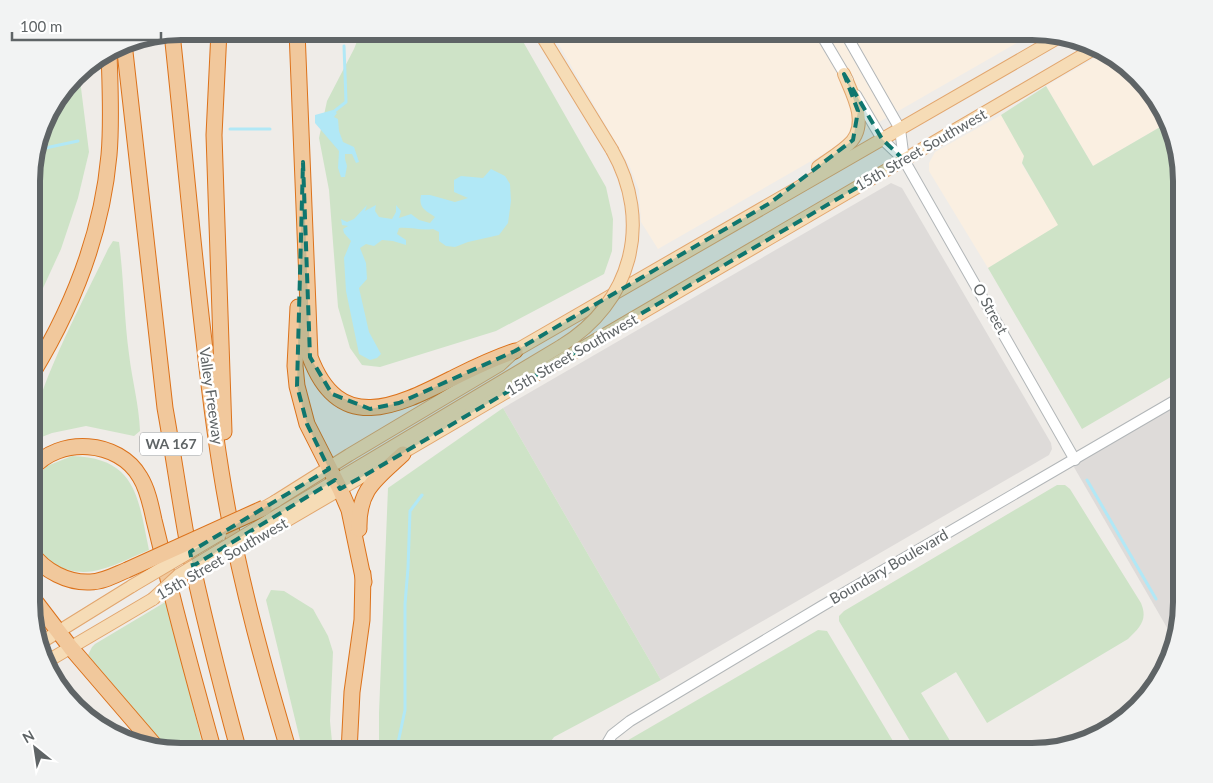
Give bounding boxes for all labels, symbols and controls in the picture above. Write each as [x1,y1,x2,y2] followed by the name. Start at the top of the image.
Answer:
[12,10,161,42] scale bar
[20,17,62,35] text: 100 m
[852,104,990,194] street label: 15th Street Southwest
[970,280,1012,338] street label: O Street
[503,309,641,399] street label: 15th Street Southwest
[196,346,228,446] street label: Valley Freeway
[140,432,202,456] road number: WA 167
[153,513,291,603] street label: 15th Street Southwest
[826,525,951,607] street label: Boundary Boulevard
[10,723,60,773] north arrow
[19,726,37,746] text: N

